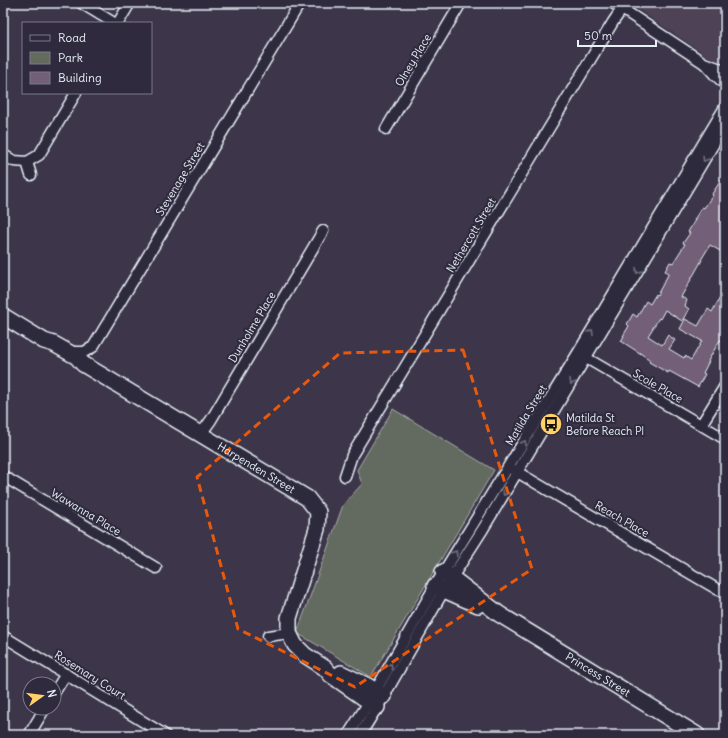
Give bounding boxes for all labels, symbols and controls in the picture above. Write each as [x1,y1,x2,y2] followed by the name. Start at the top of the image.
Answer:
[22,22,152,94] legend
[578,22,656,48] scale bar
[584,28,613,43] text: 50 m
[58,30,86,45] text: Road
[392,31,434,89] street label: Olney Place
[58,50,83,65] text: Park
[58,70,102,85] text: Building
[153,139,208,218] street label: Stevenage Street
[702,155,710,162] one-way arrow
[443,195,499,275] street label: Nethercott Street
[636,267,643,274] one-way arrow
[225,289,279,365] street label: Dunholme Place
[586,329,594,336] one-way arrow
[630,366,686,406] street label: Scole Place
[569,378,576,385] one-way arrow
[502,382,550,448] street label: Matilda Street
[538,411,564,437] bus stop icon: Matilda St Before Reach Pl
[566,411,644,438] place label: Matilda St Before Reach Pl
[215,439,298,496] street label: Harpenden Street
[519,440,526,447] one-way arrow
[48,486,124,538] street label: Wawanna Place
[502,489,509,496] one-way arrow
[592,498,652,540] street label: Reach Place
[451,550,458,557] one-way arrow
[52,648,128,703] street label: Rosemary Court
[563,649,633,700] street label: Princess Street
[385,662,392,670] one-way arrow
[22,676,62,716] north arrow
[44,688,59,699] text: N

